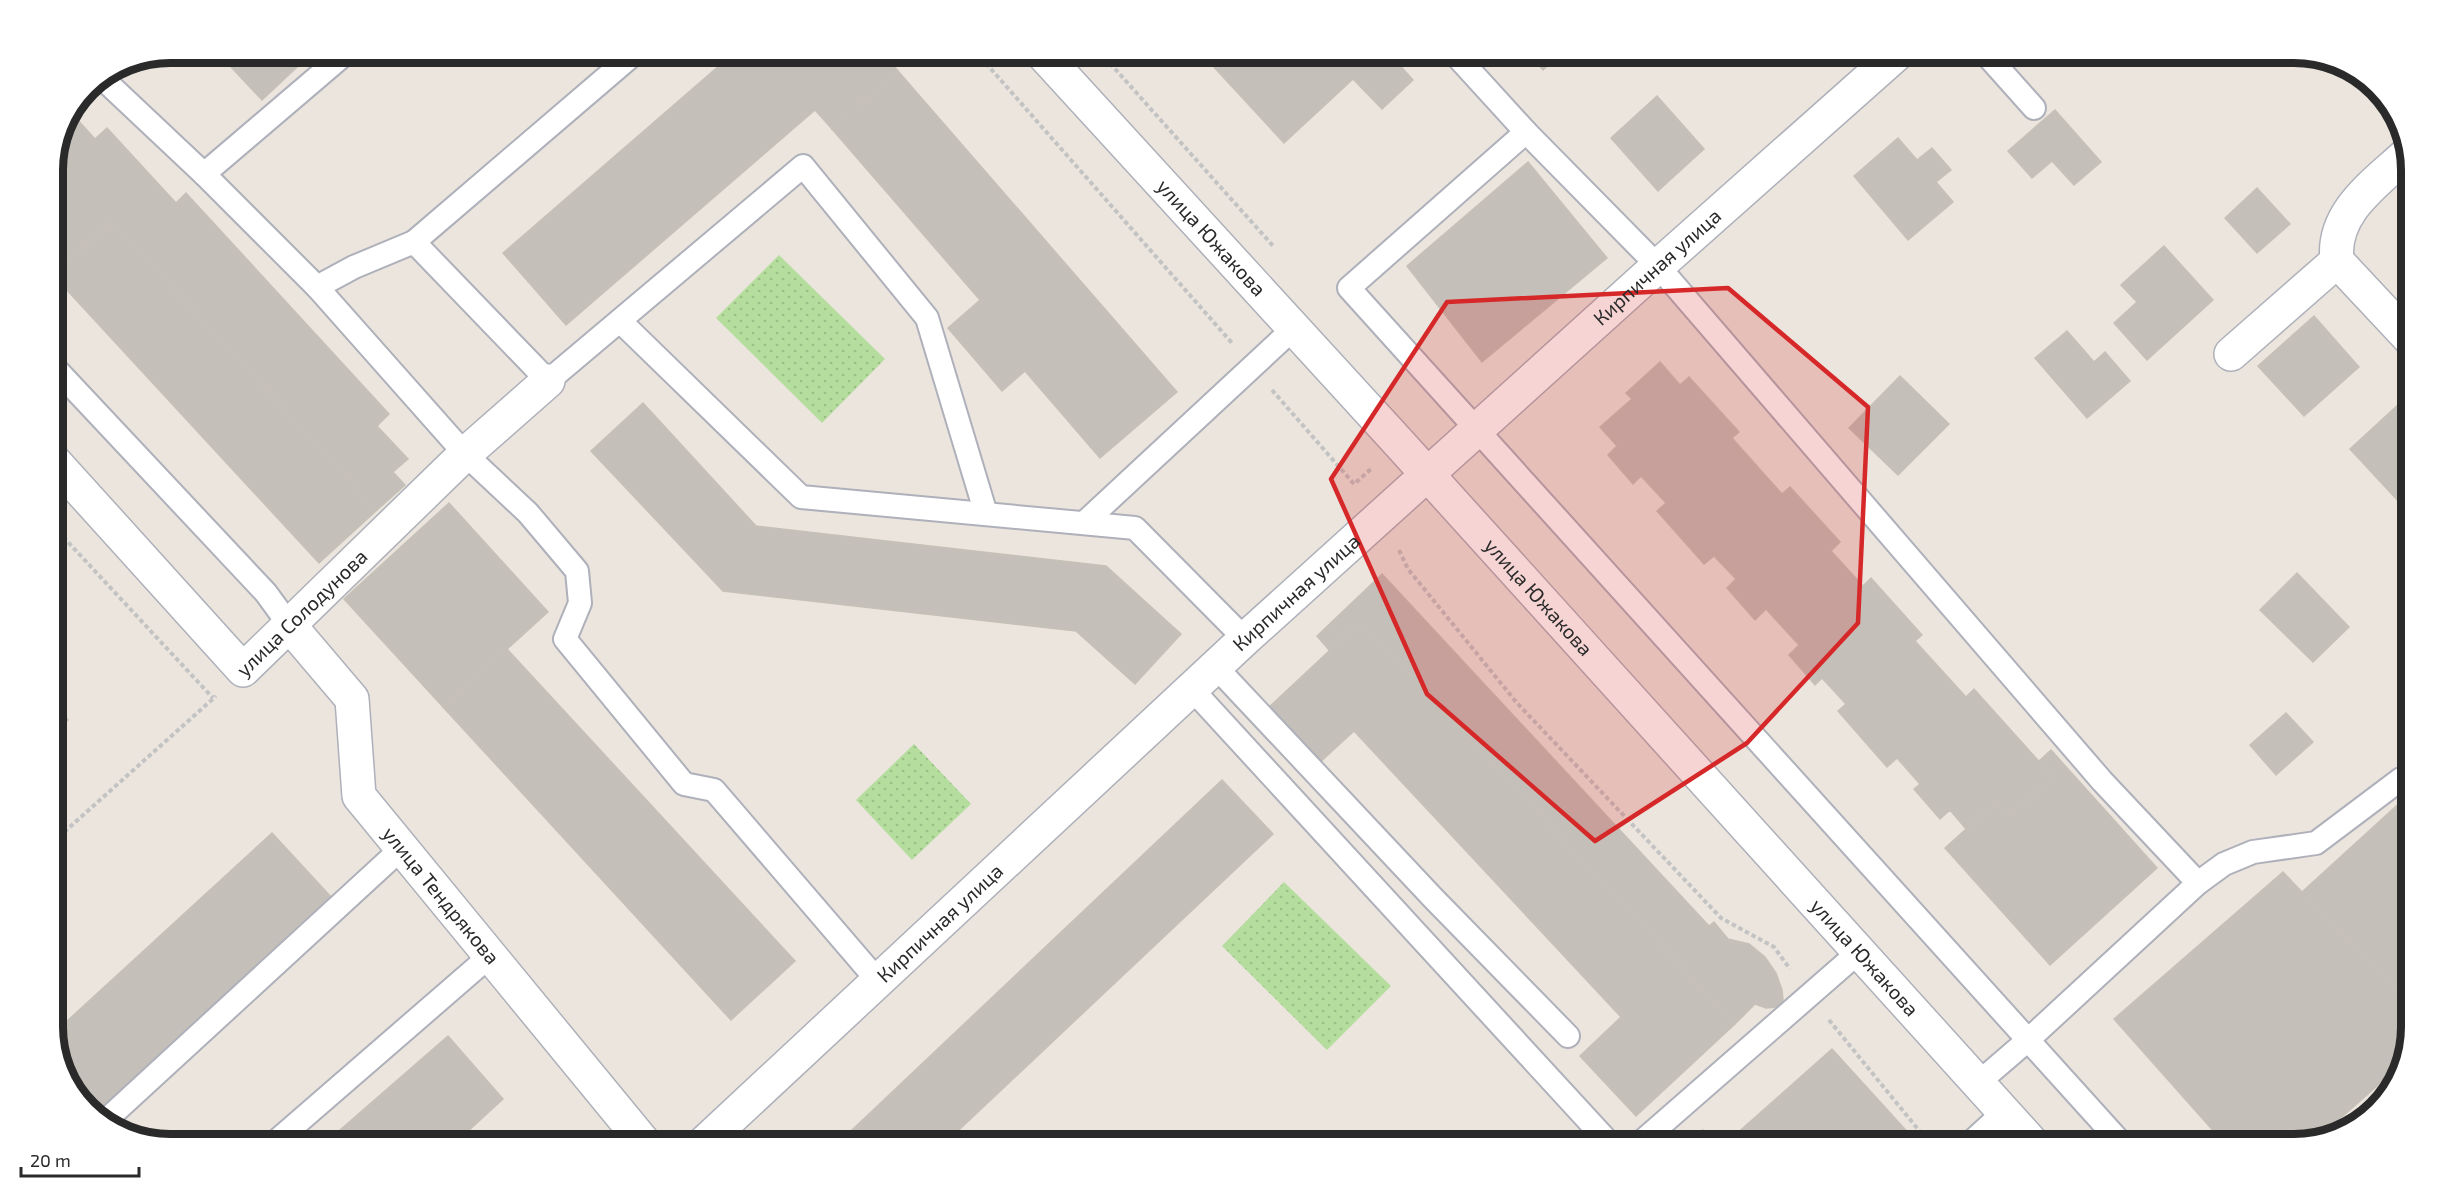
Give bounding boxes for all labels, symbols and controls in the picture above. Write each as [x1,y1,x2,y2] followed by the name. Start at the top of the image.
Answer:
[1152,174,1271,301] street label: улица Южакова
[1588,203,1725,330] street label: Кирпичная улица
[1227,528,1364,656] street label: Кирпичная улица
[1479,533,1598,660] street label: улица Южакова
[231,544,372,682] street label: улица Солодунова
[377,821,505,969] street label: улица Тендрякова
[871,858,1007,987] street label: Кирпичная улица
[1805,893,1924,1021] street label: улица Южакова
[21,1140,140,1178] scale bar
[30,1149,71,1171] text: 20 m

